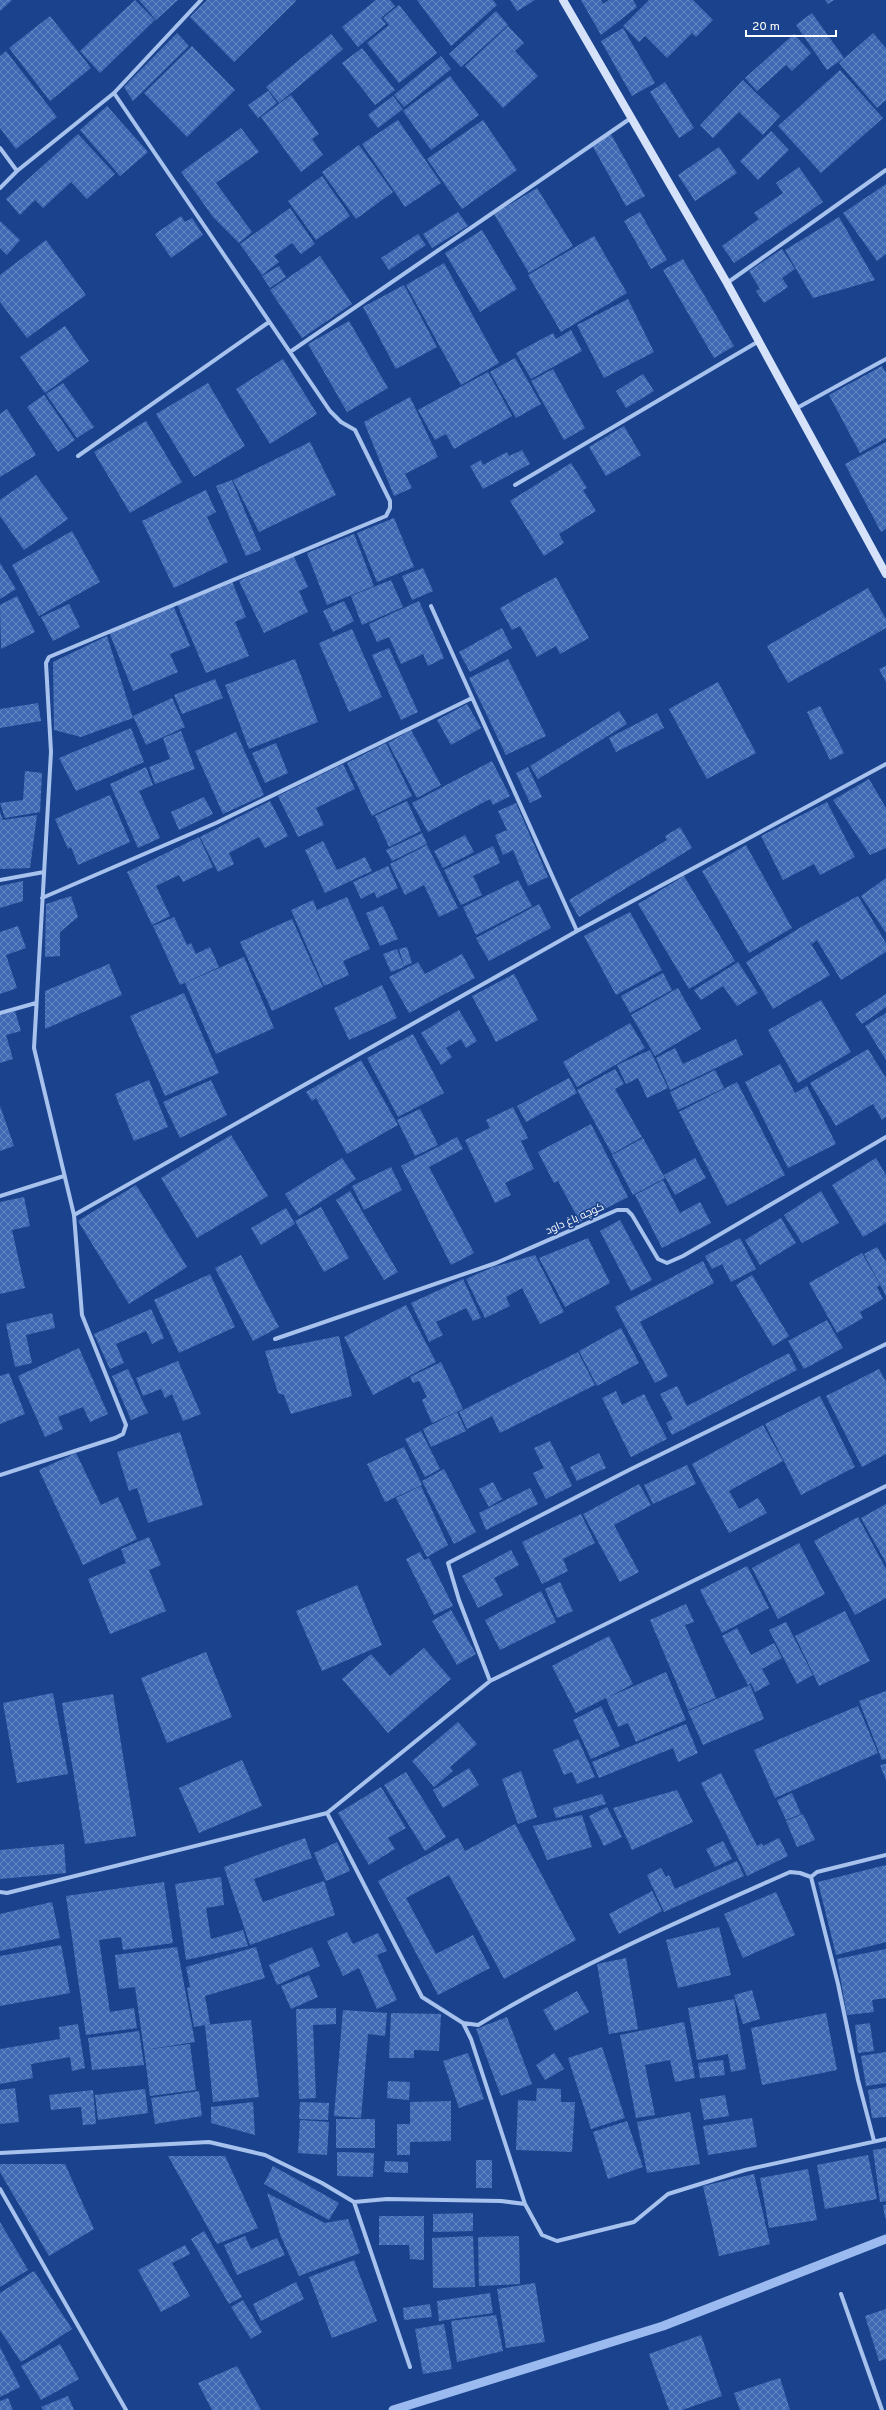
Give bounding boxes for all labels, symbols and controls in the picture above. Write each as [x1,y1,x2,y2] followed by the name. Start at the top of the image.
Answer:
[746,12,836,38] scale bar
[752,19,780,35] text: 20 m
[544,1200,607,1238] street label: کوچه باغ داود

